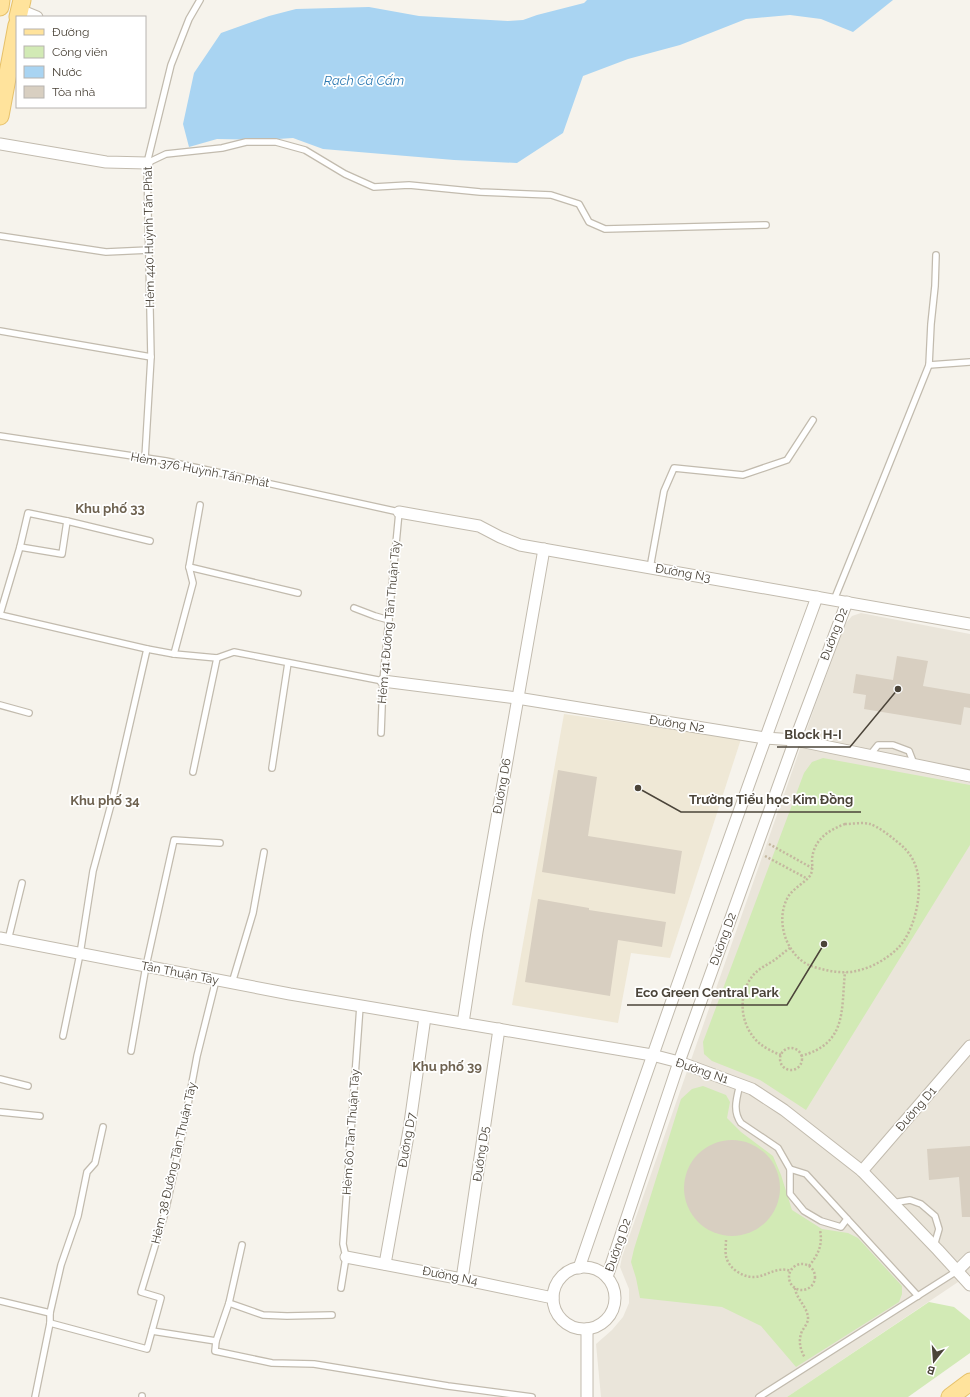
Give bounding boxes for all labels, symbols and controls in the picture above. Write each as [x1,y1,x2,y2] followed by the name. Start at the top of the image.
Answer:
[16,16,146,108] legend
[52,25,89,39] text: Đường
[52,45,108,59] text: Công viên
[52,65,83,79] text: Nước
[324,73,404,88] water label: Rạch Cả Cấm
[52,85,95,99] text: Tòa nhà
[141,166,157,308] street label: Hẻm 440 Huỳnh Tấn Phát
[129,450,271,490] street label: Hẻm 376 Huỳnh Tấn Phát
[75,501,145,516] district label: Khu phố 33
[375,539,403,704] street label: Hẻm 41 Đường Tân Thuận Tây
[654,561,712,585] street label: Đường N3
[818,606,850,662] street label: Đường D2
[648,713,706,735] street label: Đường N2
[777,722,850,747] callout: Block H-I
[784,727,842,742] text: Block H-I
[490,757,514,815] street label: Đường D6
[681,787,861,812] callout: Trường Tiểu học Kim Đồng
[689,792,853,807] text: Trường Tiểu học Kim Đồng
[70,793,140,808] district label: Khu phố 34
[707,911,739,967] street label: Đường D2
[140,959,221,987] street label: Tân Thuận Tây
[627,980,787,1005] callout: Eco Green Central Park
[635,985,779,1000] text: Eco Green Central Park
[674,1055,730,1087] street label: Đường N1
[412,1059,482,1074] district label: Khu phố 39
[340,1068,362,1195] street label: Hẻm 60 Tân Thuận Tây
[149,1080,200,1245] street label: Hẻm 38 Đường Tân Thuận Tây
[893,1084,939,1134] street label: Đường D1
[395,1111,419,1168] street label: Đường D7
[470,1125,492,1182] street label: Đường D5
[602,1217,634,1273] street label: Đường D2
[421,1264,479,1288] street label: Đường N4
[914,1341,954,1381] north arrow
[925,1363,937,1377] text: B

